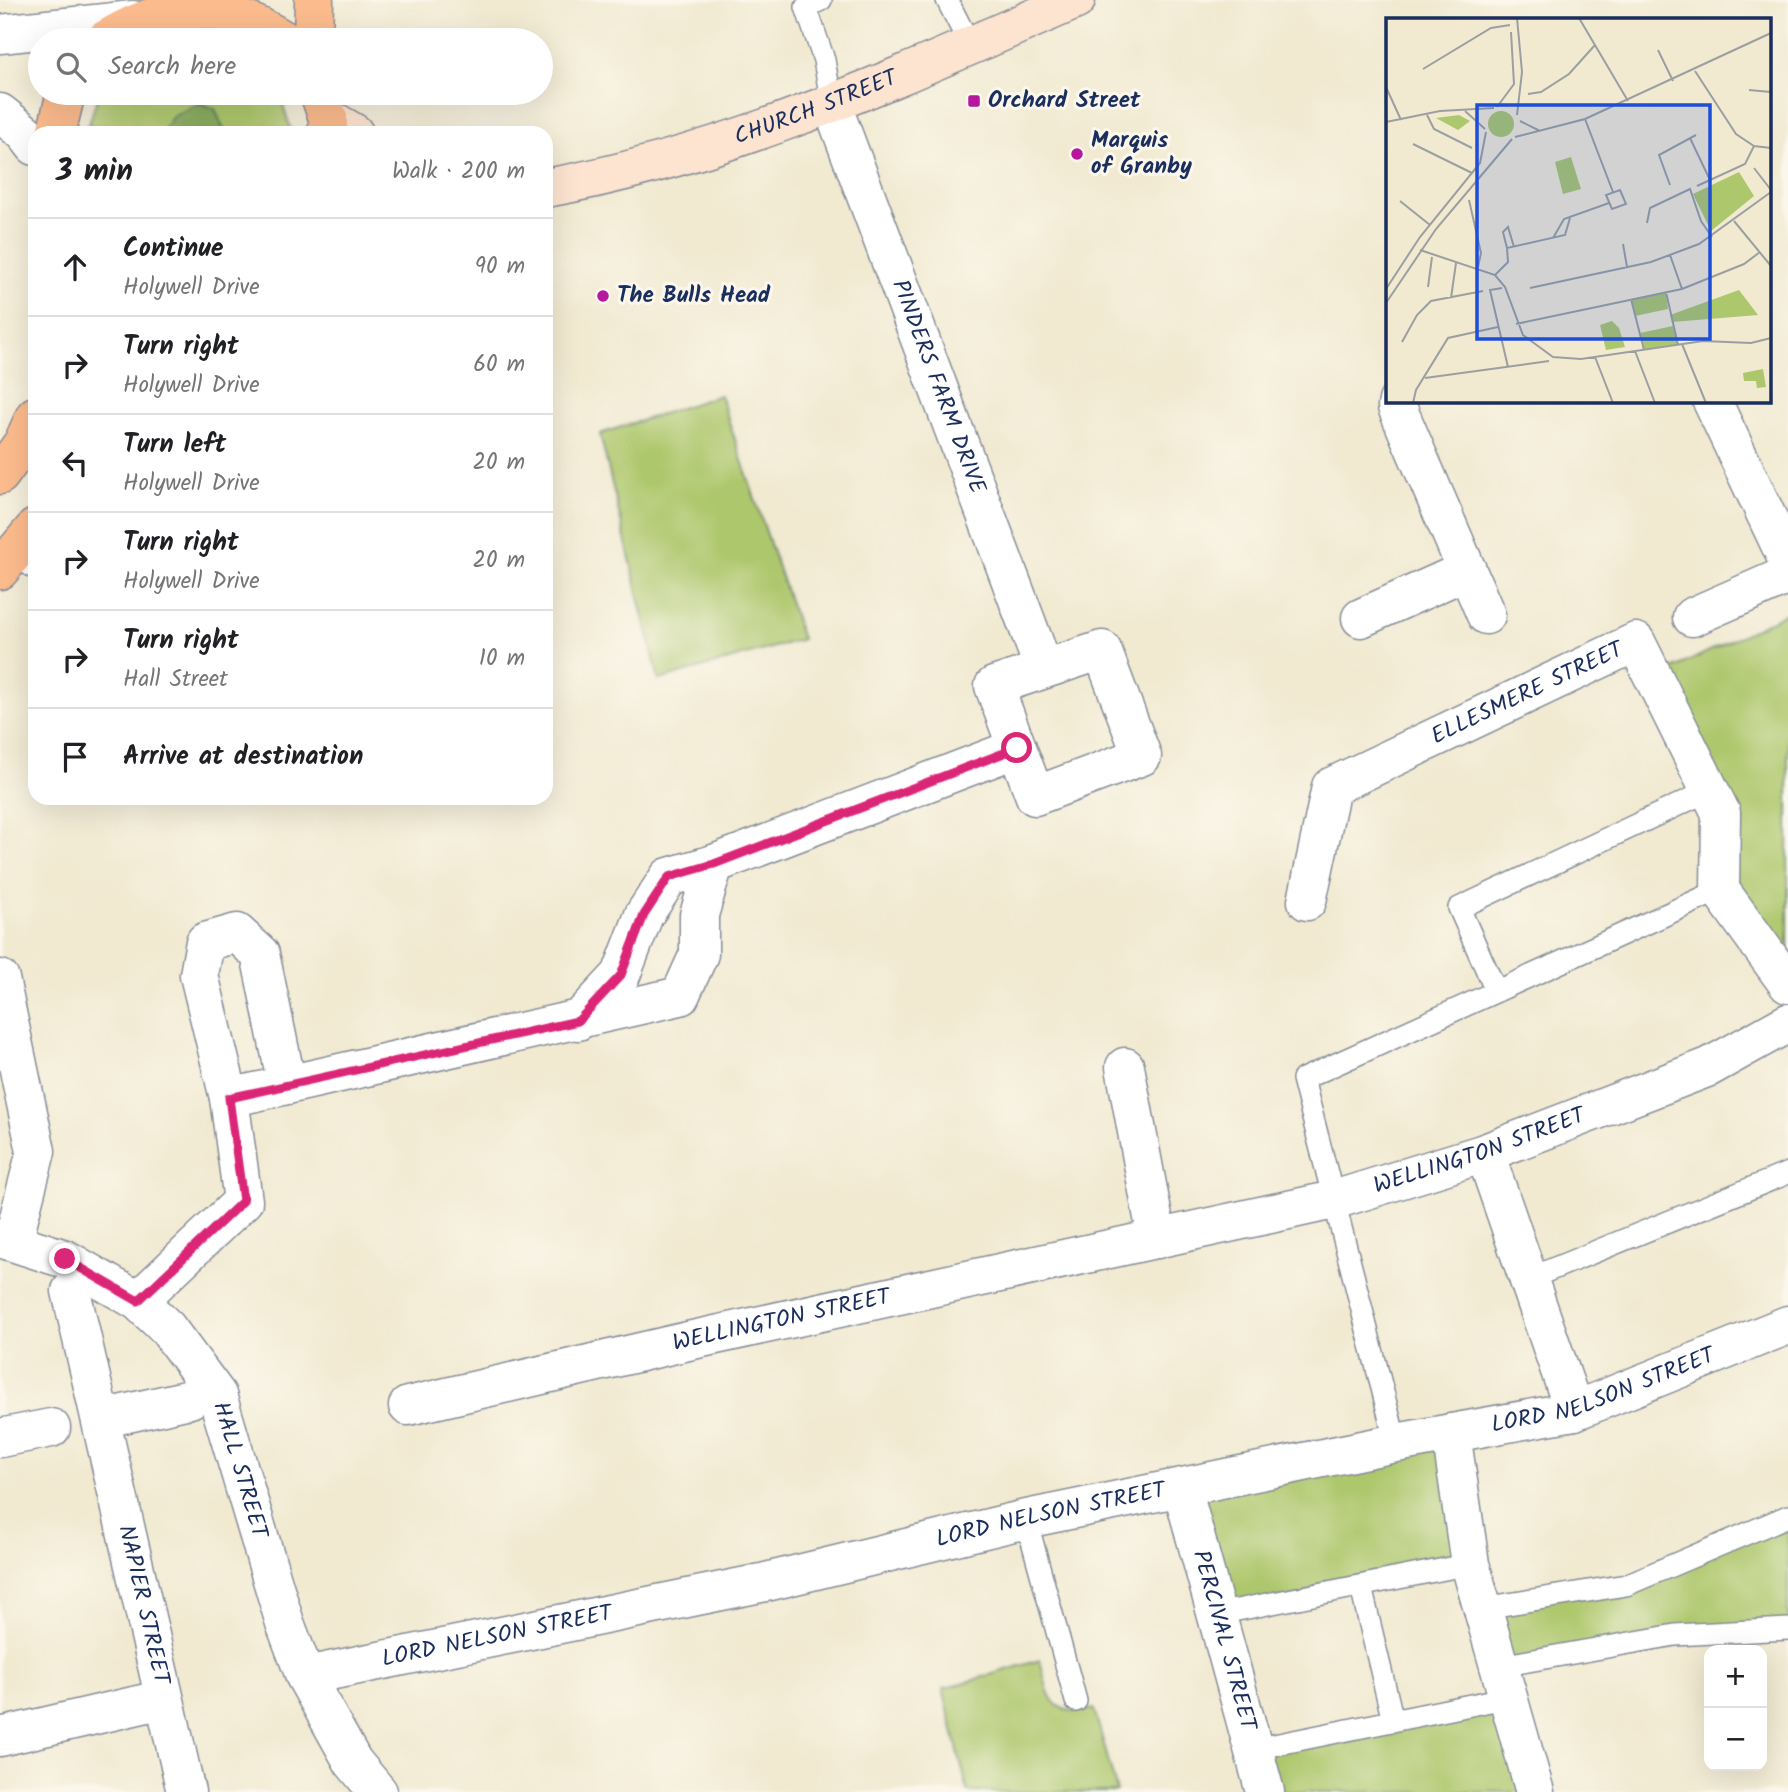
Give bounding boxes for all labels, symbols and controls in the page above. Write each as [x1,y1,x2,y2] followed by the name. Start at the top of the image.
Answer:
[1386,18,1770,402] inset map
[28,28,553,105] search box
[108,46,236,88] text: Search here
[52,48,90,86] icon: search
[730,60,905,155] street label: CHURCH STREET
[988,83,1141,119] place label: Orchard Street
[966,93,982,109] marker: Orchard Street
[1091,123,1192,185] place label: Marquis of Granby
[1069,146,1085,162] marker: Marquis of Granby
[56,148,133,196] text: 3 min
[392,154,525,190] text: Walk · 200 m
[123,228,224,270] text: Continue
[56,248,94,286] icon: ahead
[475,249,525,285] text: 90 m
[123,270,260,306] text: Holywell Drive
[881,274,995,500] street label: PINDERS FARM DRIVE
[617,278,771,314] place label: The Bulls Head
[595,288,611,304] marker: The Bulls Head
[123,326,239,368] text: Turn right
[56,346,94,384] icon: right
[473,347,525,383] text: 60 m
[123,368,260,404] text: Holywell Drive
[123,424,226,466] text: Turn left
[56,444,94,482] icon: left
[473,445,525,481] text: 20 m
[123,466,260,502] text: Holywell Drive
[123,522,239,564] text: Turn right
[56,542,94,580] icon: right
[473,543,525,579] text: 20 m
[123,564,260,600] text: Holywell Drive
[123,620,239,662] text: Turn right
[1425,632,1631,755] street label: ELLESMERE STREET
[56,640,94,678] icon: right
[479,641,525,677] text: 10 m
[123,662,228,698] text: Hall Street
[1001,732,1032,763] route start
[123,736,363,778] text: Arrive at destination
[56,738,94,776] icon: arrive
[1369,1098,1592,1205] street label: WELLINGTON STREET
[49,1243,80,1274] route end
[669,1279,895,1362] street label: WELLINGTON STREET
[1488,1338,1722,1444] street label: LORD NELSON STREET
[202,1397,277,1544] street label: HALL STREET
[932,1472,1170,1558] street label: LORD NELSON STREET
[107,1522,179,1690] street label: NAPIER STREET
[1182,1546,1266,1736] street label: PERCIVAL STREET
[379,1595,617,1678] street label: LORD NELSON STREET
[1704,1645,1767,1771] map controls
[1704,1645,1767,1708] button: +
[1704,1708,1767,1771] button: −

